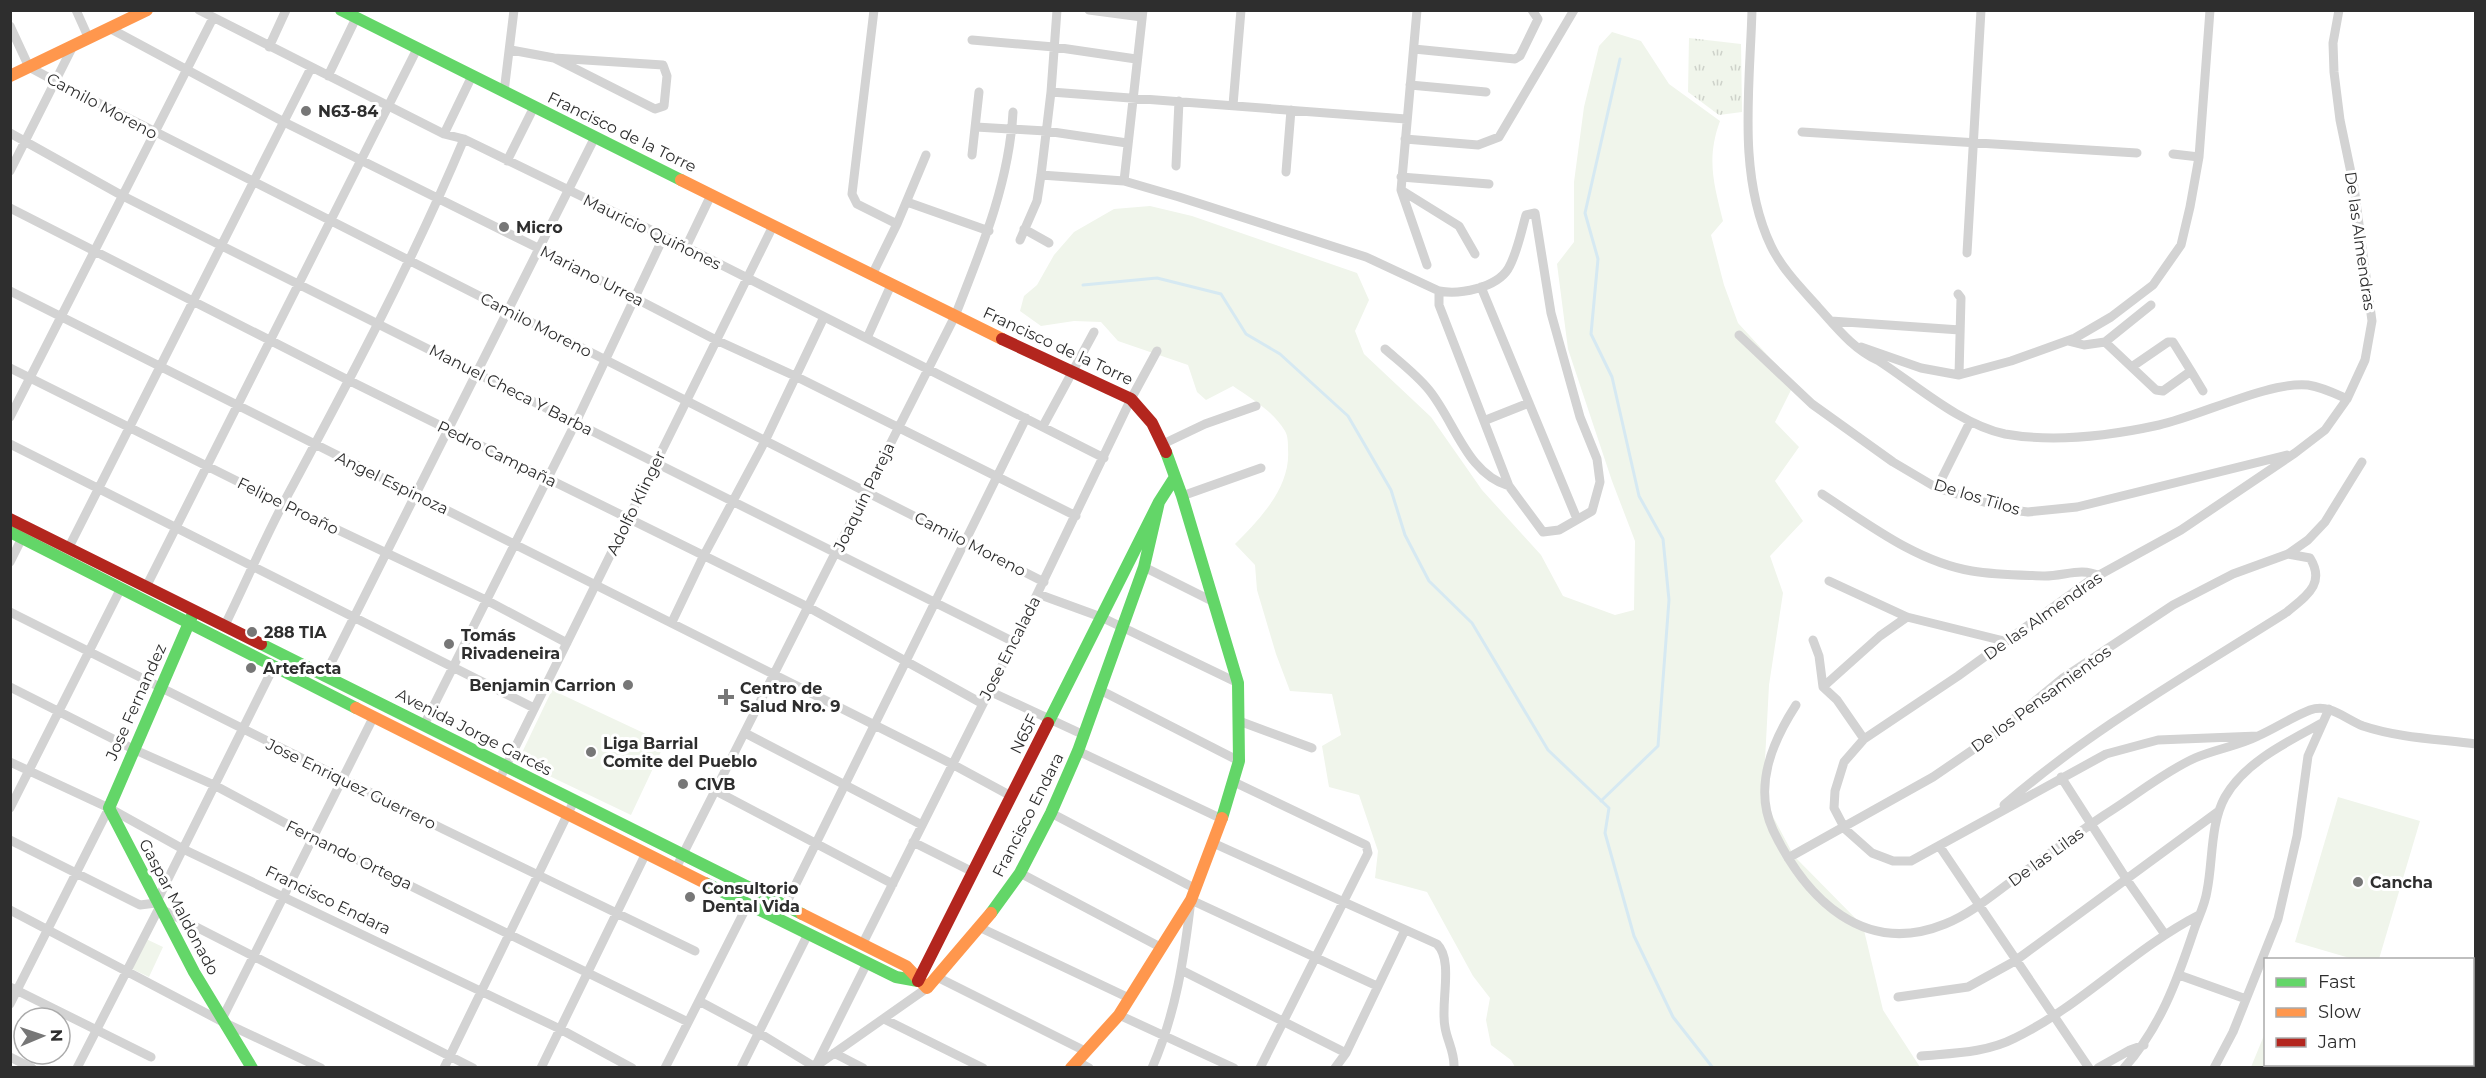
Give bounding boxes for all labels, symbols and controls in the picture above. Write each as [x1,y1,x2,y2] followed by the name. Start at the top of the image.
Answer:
[43,69,161,143] street label: Camilo Moreno
[544,88,700,176] street label: Francisco de la Torre
[318,102,378,121] place label: N63-84
[299,104,313,118] marker: N63-84
[2341,170,2379,312] street label: De las Almendras
[580,190,724,274] street label: Mauricio Quiñones
[516,218,563,237] place label: Micro
[497,220,511,234] marker: Micro
[537,242,647,310] street label: Mariano Urrea
[477,289,595,361] street label: Camilo Moreno
[980,303,1136,389] street label: Francisco de la Torre
[426,340,596,440] street label: Manuel Checa Y Barba
[434,417,560,491] street label: Pedro Campaña
[829,440,899,555] street label: Joaquín Pareja
[332,447,452,519] street label: Angel Espinoza
[602,448,670,558] street label: Adolfo Klinger
[234,473,342,539] street label: Felipe Proaño
[1932,475,2023,519] street label: De los Tilos
[911,508,1029,580] street label: Camilo Moreno
[1980,568,2106,664] street label: De las Almendras
[975,593,1044,704] street label: Jose Encalada
[264,623,327,642] place label: 288 TIA
[245,625,259,639] marker: 288 TIA
[461,626,560,663] place label: Tomás Rivadeneira
[442,637,456,651] marker: Tomás Rivadeneira
[101,641,170,764] street label: Jose Fernandez
[1967,642,2115,756] street label: De los Pensamientos
[262,659,341,678] place label: Artefacta
[244,661,258,675] marker: Artefacta
[469,676,616,695] place label: Benjamin Carrion
[621,678,635,692] marker: Benjamin Carrion
[740,679,840,716] place label: Centro de Salud Nro. 9
[393,684,555,780] street label: Avenida Jorge Garcés
[717,688,735,706] marker: Centro de Salud Nro. 9
[1006,711,1042,757] street label: N65F
[262,734,439,833] street label: Jose Enriquez Guerrero
[603,734,757,771] place label: Liga Barrial Comite del Pueblo
[584,745,598,759] marker: Liga Barrial Comite del Pueblo
[988,750,1068,880] street label: Francisco Endara
[695,775,736,794] place label: CIVB
[676,777,690,791] marker: CIVB
[283,816,415,894] street label: Fernando Ortega
[2005,823,2087,891] street label: De las Lilas
[135,836,223,978] street label: Gaspar Maldonado
[262,861,394,939] street label: Francisco Endara
[2370,873,2433,892] place label: Cancha
[2351,875,2365,889] marker: Cancha
[702,879,800,916] place label: Consultorio Dental Vida
[683,890,697,904] marker: Consultorio Dental Vida
[2264,958,2474,1066] legend
[2318,971,2356,993] text: Fast
[2318,1001,2361,1023] text: Slow
[12,1006,72,1066] north arrow
[47,1029,66,1042] text: N
[2317,1031,2357,1053] text: Jam

